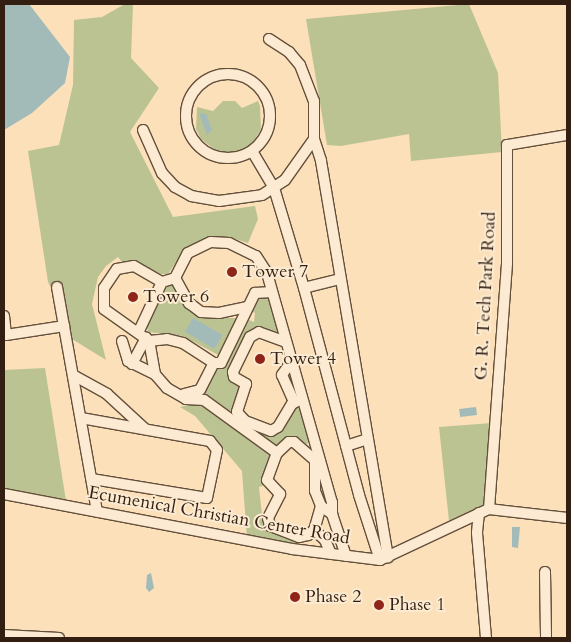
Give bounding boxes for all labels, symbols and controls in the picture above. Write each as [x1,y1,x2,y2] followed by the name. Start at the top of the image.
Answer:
[471,211,501,381] street label: G. R. Tech Park Road
[242,261,308,283] place label: Tower 7
[226,266,238,278] marker: Tower 7
[143,286,209,308] place label: Tower 6
[127,291,139,303] marker: Tower 6
[270,348,336,370] place label: Tower 4
[254,353,266,365] marker: Tower 4
[87,482,351,550] street label: Ecumenical Christian Center Road
[305,586,362,608] place label: Phase 2
[289,591,301,603] marker: Phase 2
[389,594,446,616] place label: Phase 1
[373,599,385,611] marker: Phase 1

